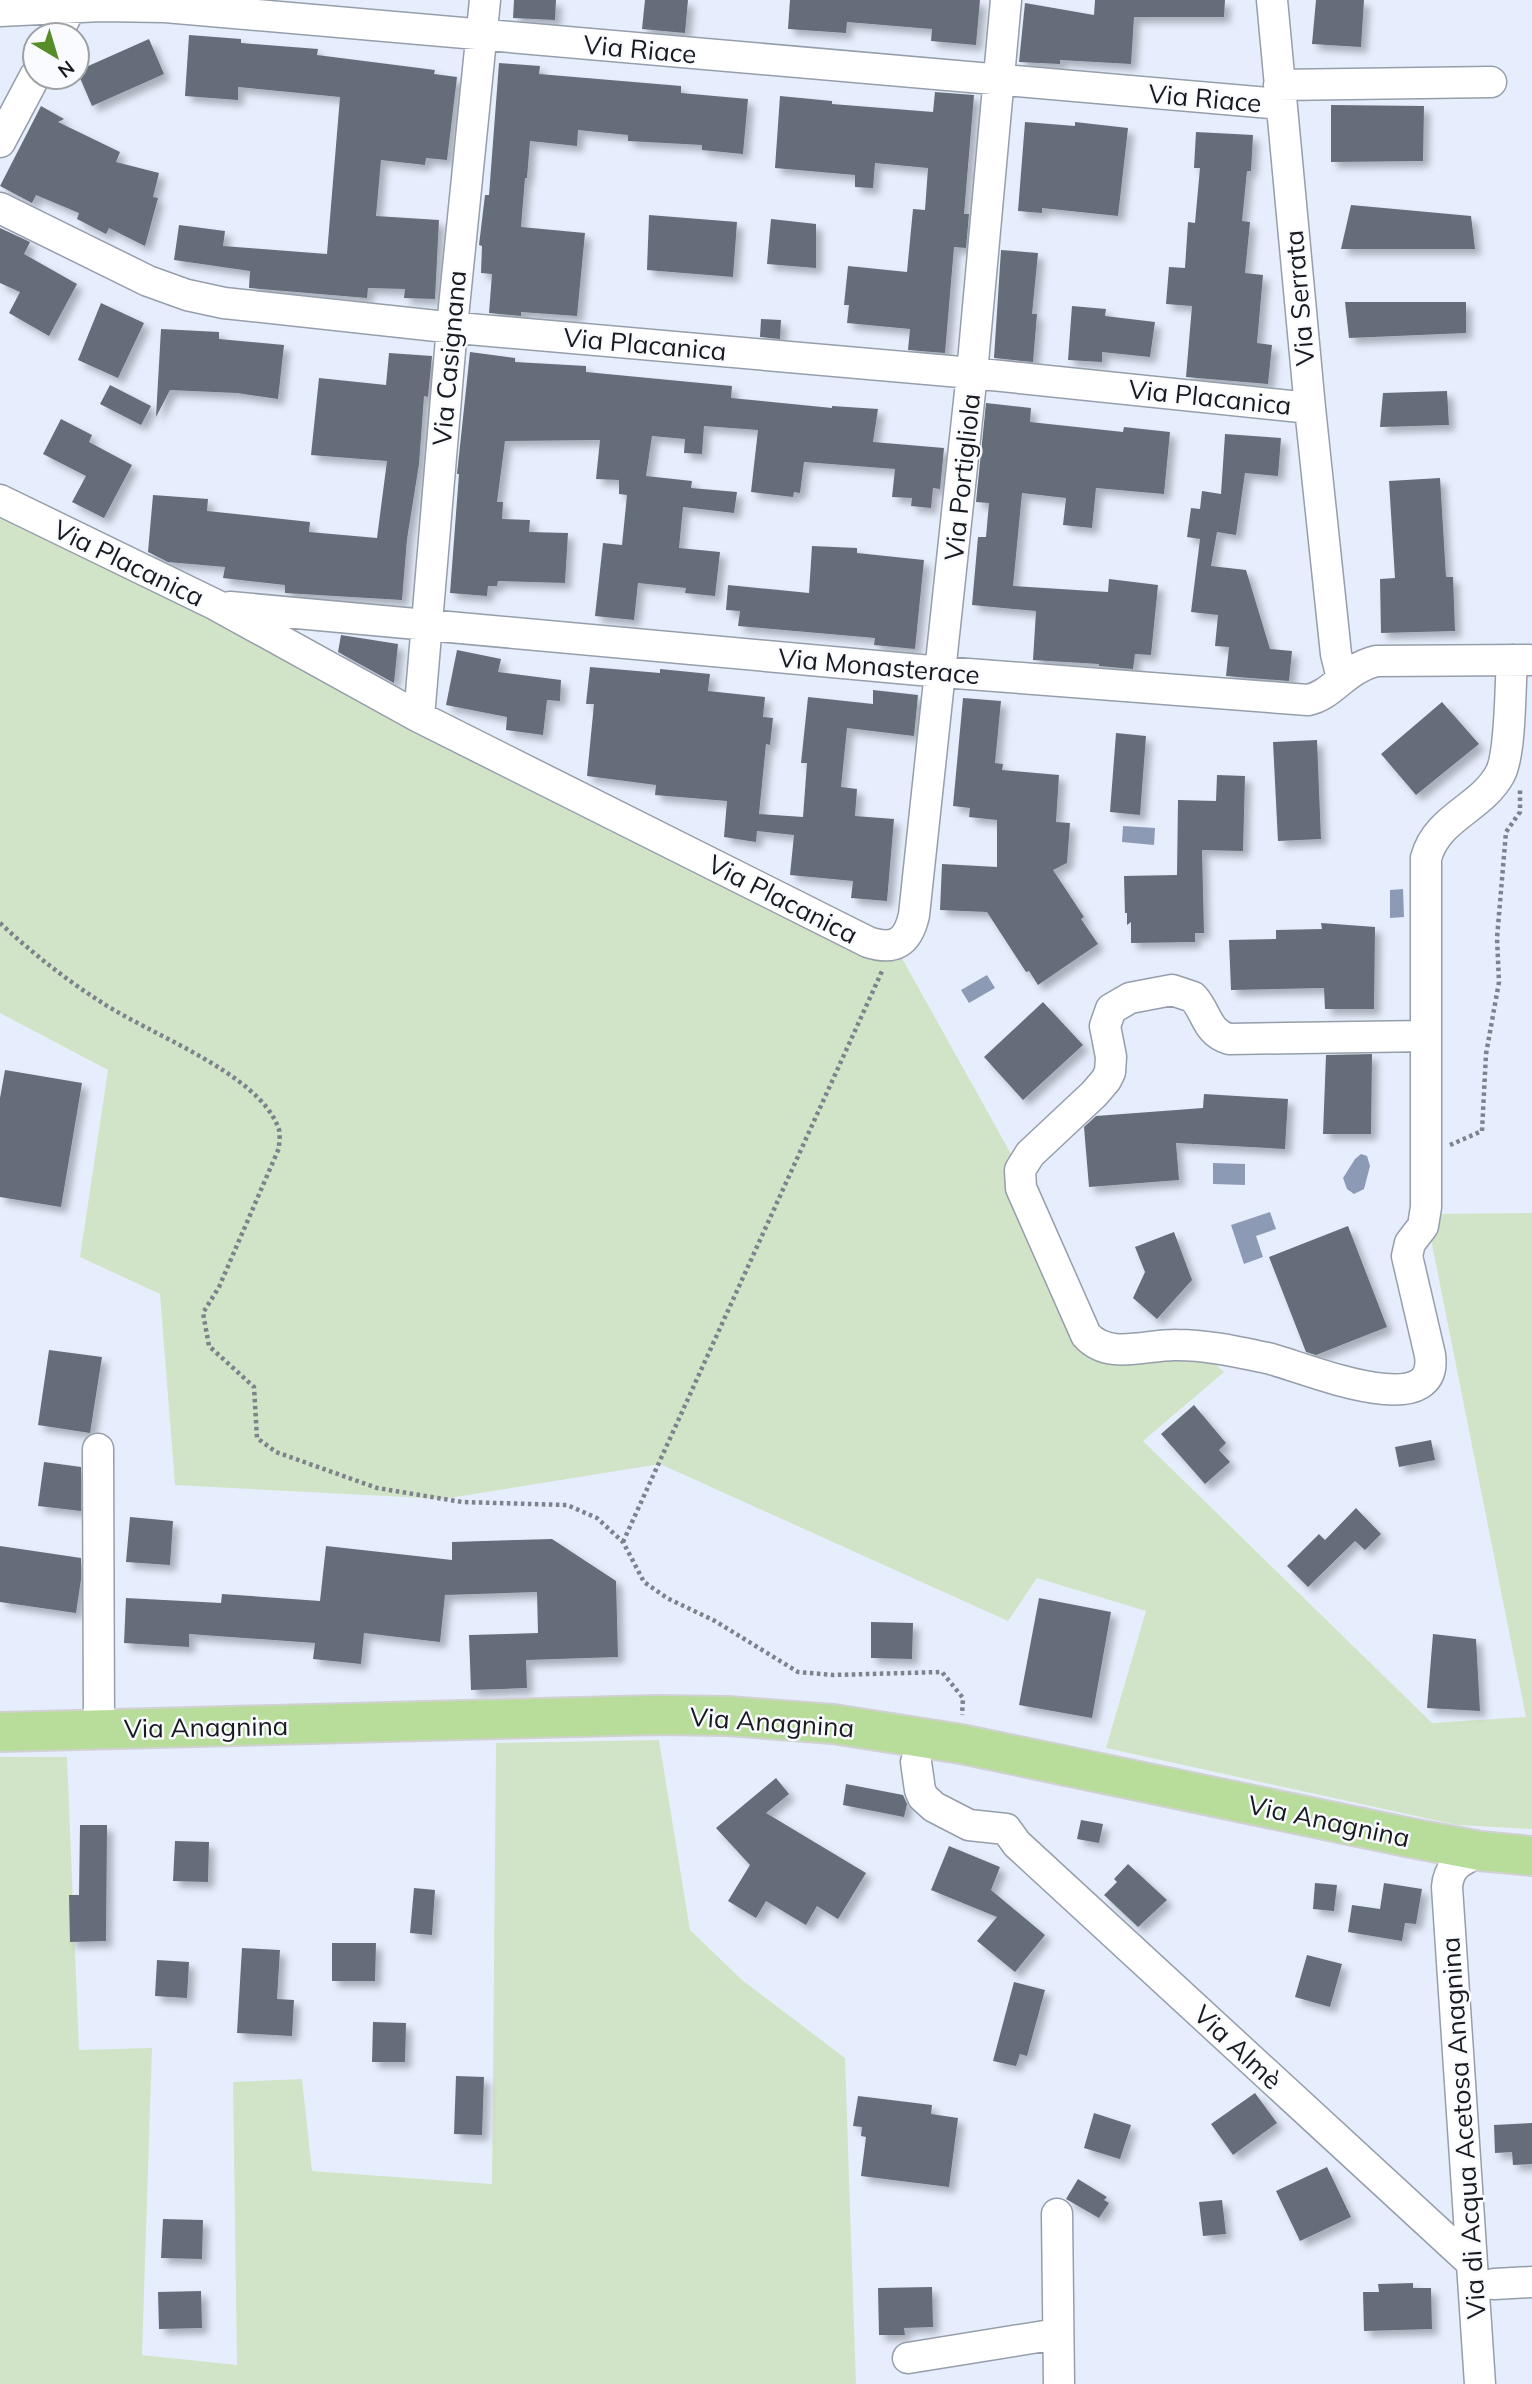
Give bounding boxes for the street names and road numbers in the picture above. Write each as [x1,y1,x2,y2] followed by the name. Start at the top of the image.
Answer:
[582,28,698,70] street label: Via Riace
[1147,77,1263,119] street label: Via Riace
[1277,229,1321,367] street label: Via Serrata
[425,269,473,447] street label: Via Casignana
[562,320,728,368] street label: Via Placanica
[1127,372,1293,422] street label: Via Placanica
[937,392,987,562] street label: Via Portigliola
[48,512,210,614] street label: Via Placanica
[777,641,981,691] street label: Via Monasterace
[703,847,863,951] street label: Via Placanica
[689,1700,855,1744] street label: Via Anagnina
[123,1709,289,1745] street label: Via Anagnina
[1245,1788,1413,1854] street label: Via Anagnina
[1433,1936,1493,2320] street label: Via di Acqua Acetosa Anagnina
[1187,1998,1289,2096] street label: Via Almè

